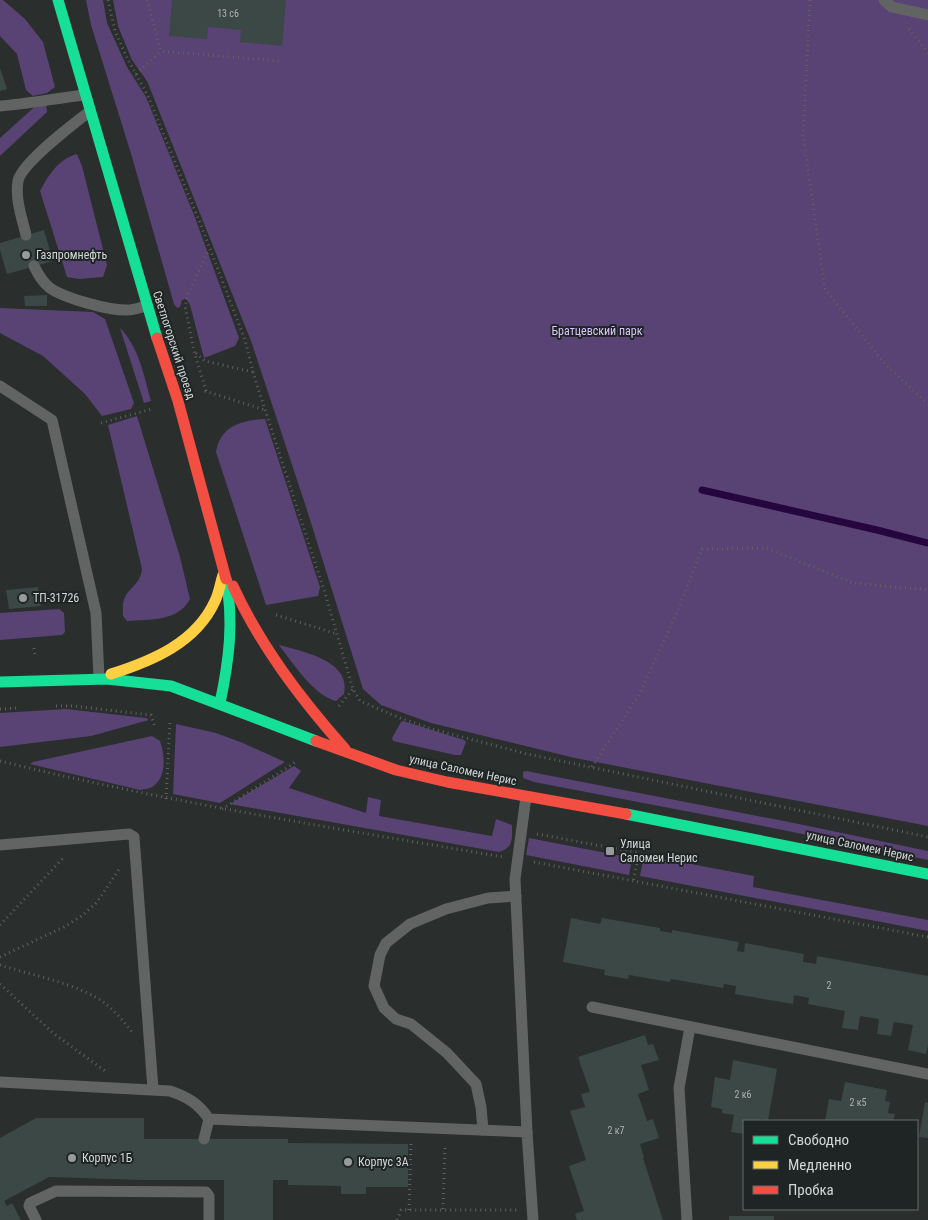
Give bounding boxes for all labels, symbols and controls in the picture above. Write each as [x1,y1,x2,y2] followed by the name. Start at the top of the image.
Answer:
[217,8,239,19] house number: 13 с6
[36,248,107,262] place label: Газпромнефть
[20,249,32,261] marker: Газпромнефть
[150,289,198,402] street label: Светлогорский проезд
[551,324,643,338] park label: Братцевский парк
[33,591,79,605] place label: ТП-31726
[17,592,29,604] marker: ТП-31726
[408,752,518,788] street label: улица Саломеи Нерис
[805,828,915,864] street label: улица Саломеи Нерис
[620,837,698,865] place label: Улица Саломеи Нерис
[604,845,616,857] marker: Улица Саломеи Нерис
[827,980,832,991] house number: 2
[735,1089,752,1100] house number: 2 к6
[850,1097,867,1108] house number: 2 к5
[743,1120,918,1210] legend
[608,1125,625,1136] house number: 2 к7
[788,1131,849,1149] text: Свободно
[82,1151,133,1165] place label: Корпус 1Б
[66,1152,78,1164] marker: Корпус 1Б
[358,1155,409,1169] place label: Корпус 3А
[342,1156,354,1168] marker: Корпус 3А
[788,1156,852,1174] text: Медленно
[788,1181,834,1199] text: Пробка

